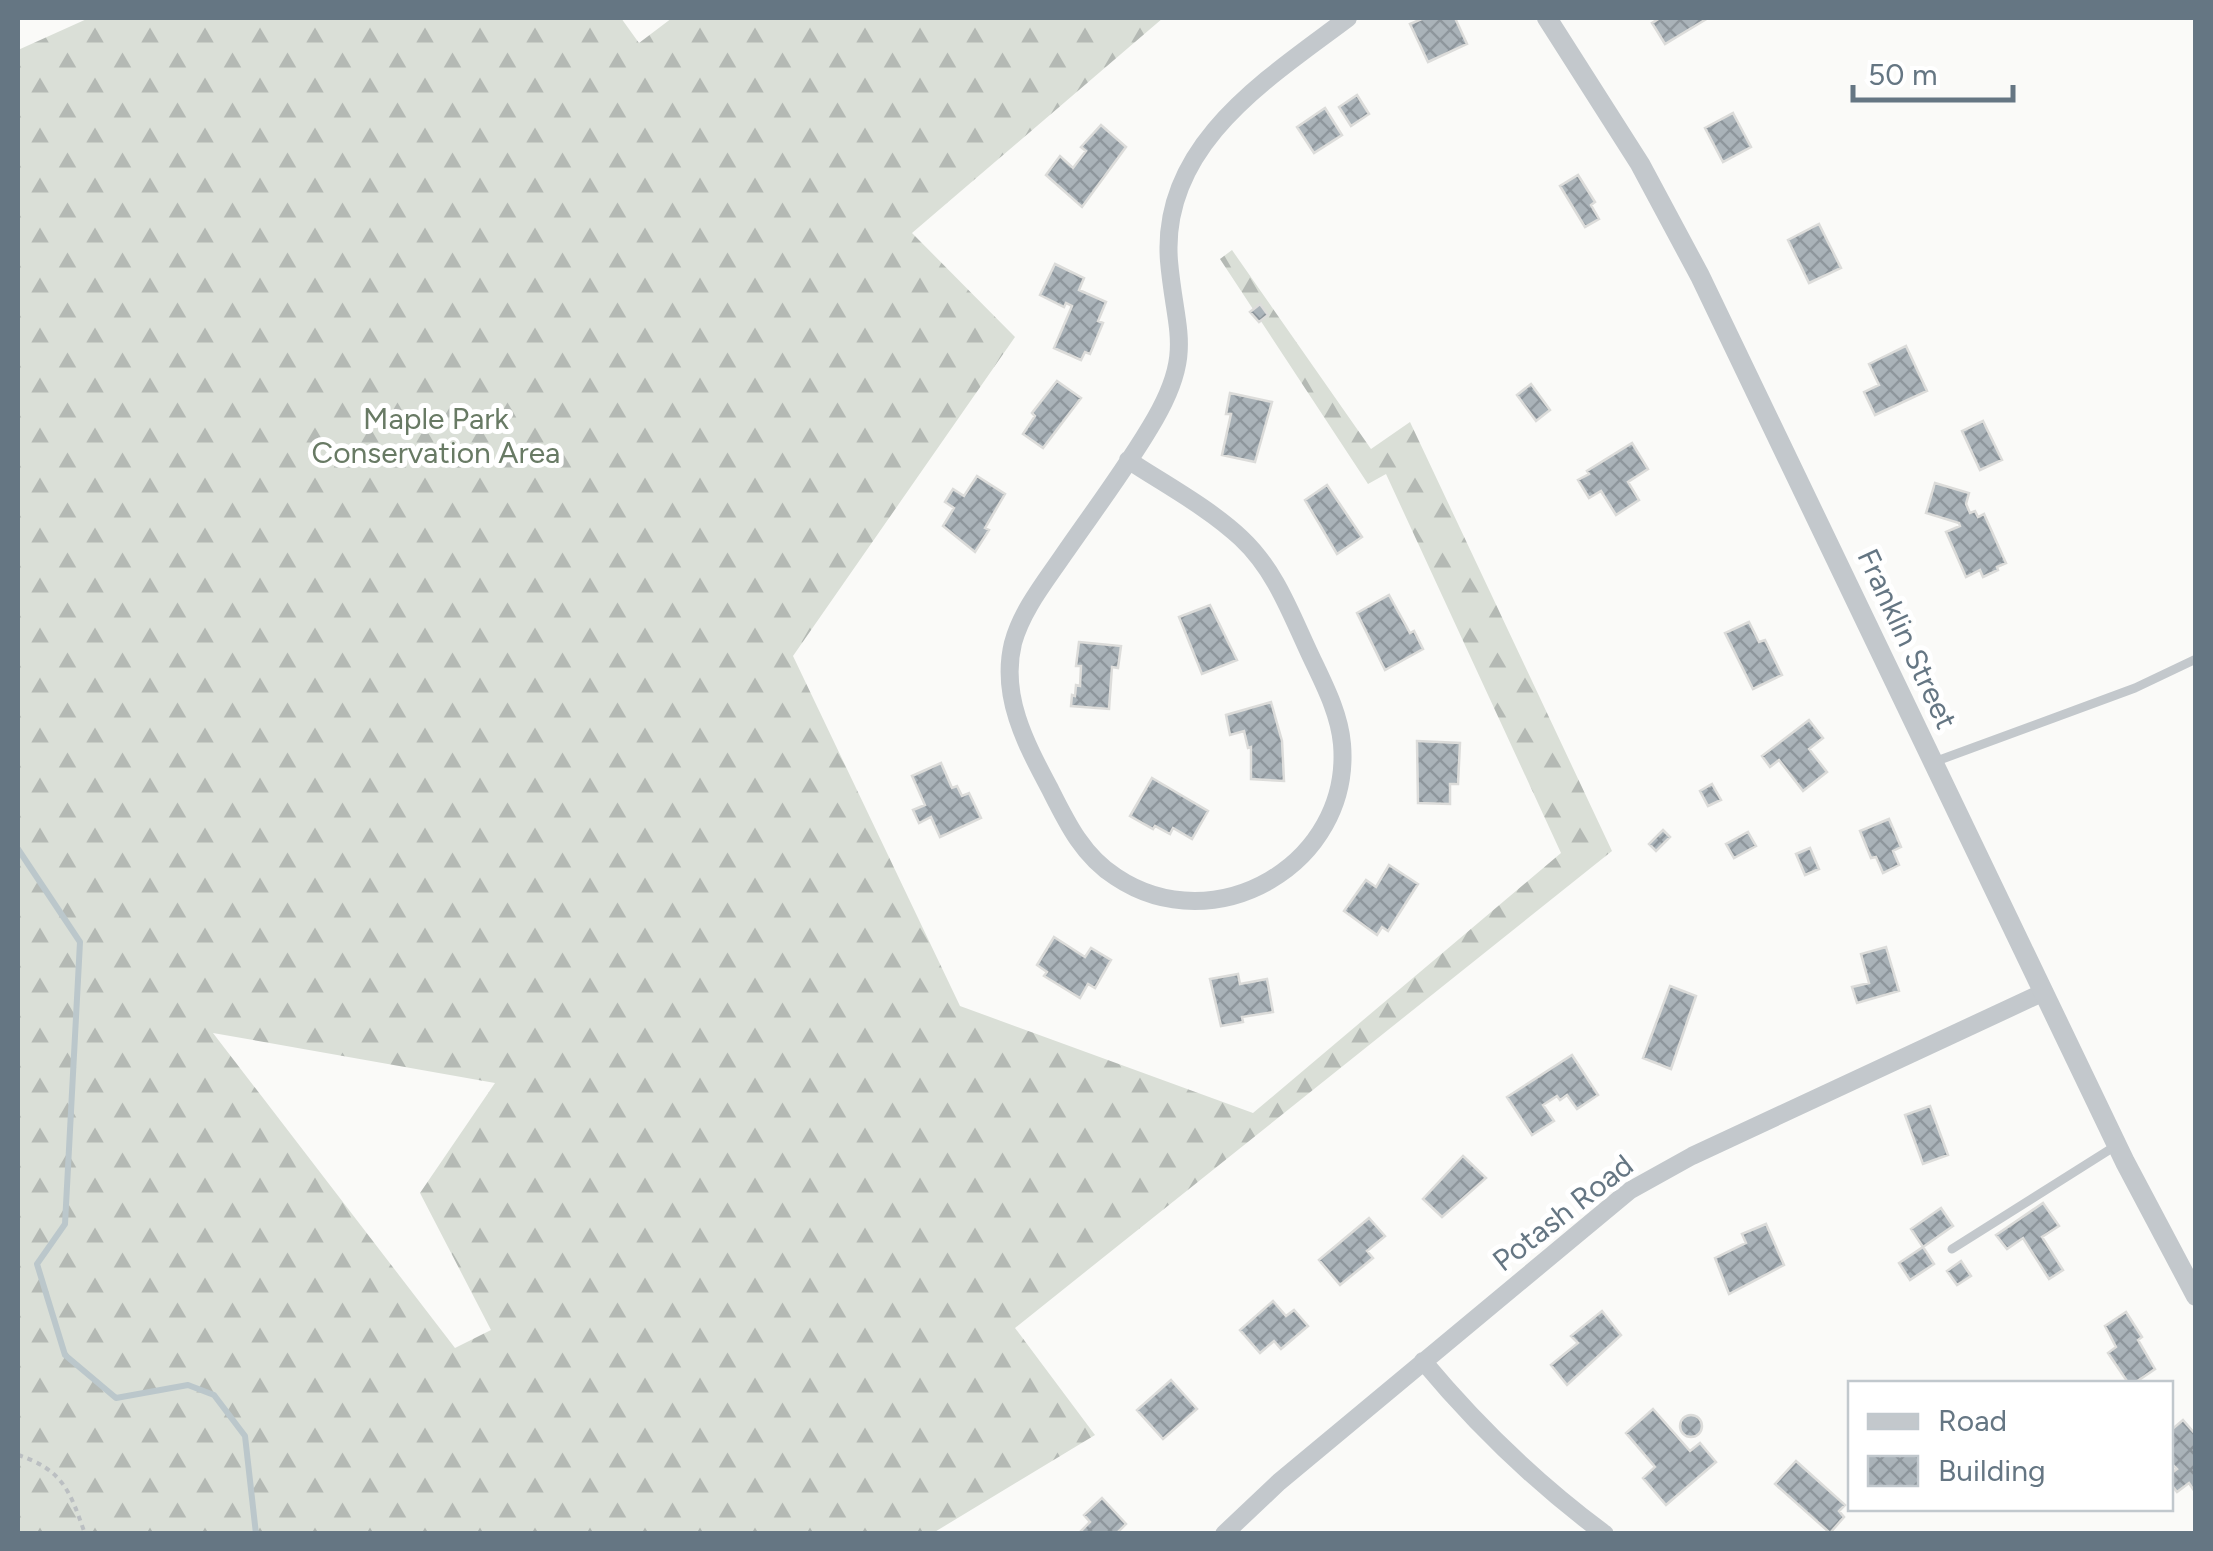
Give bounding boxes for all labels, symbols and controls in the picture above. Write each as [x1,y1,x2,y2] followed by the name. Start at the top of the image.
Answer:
[1853,40,2013,102] scale bar
[1868,56,1937,93] text: 50 m
[312,400,560,471] park label: Maple Park Conservation Area
[1850,543,1965,735] street label: Franklin Street
[1485,1146,1640,1279] street label: Potash Road
[1848,1381,2173,1511] legend
[1938,1402,2007,1439] text: Road
[1938,1452,2046,1489] text: Building

